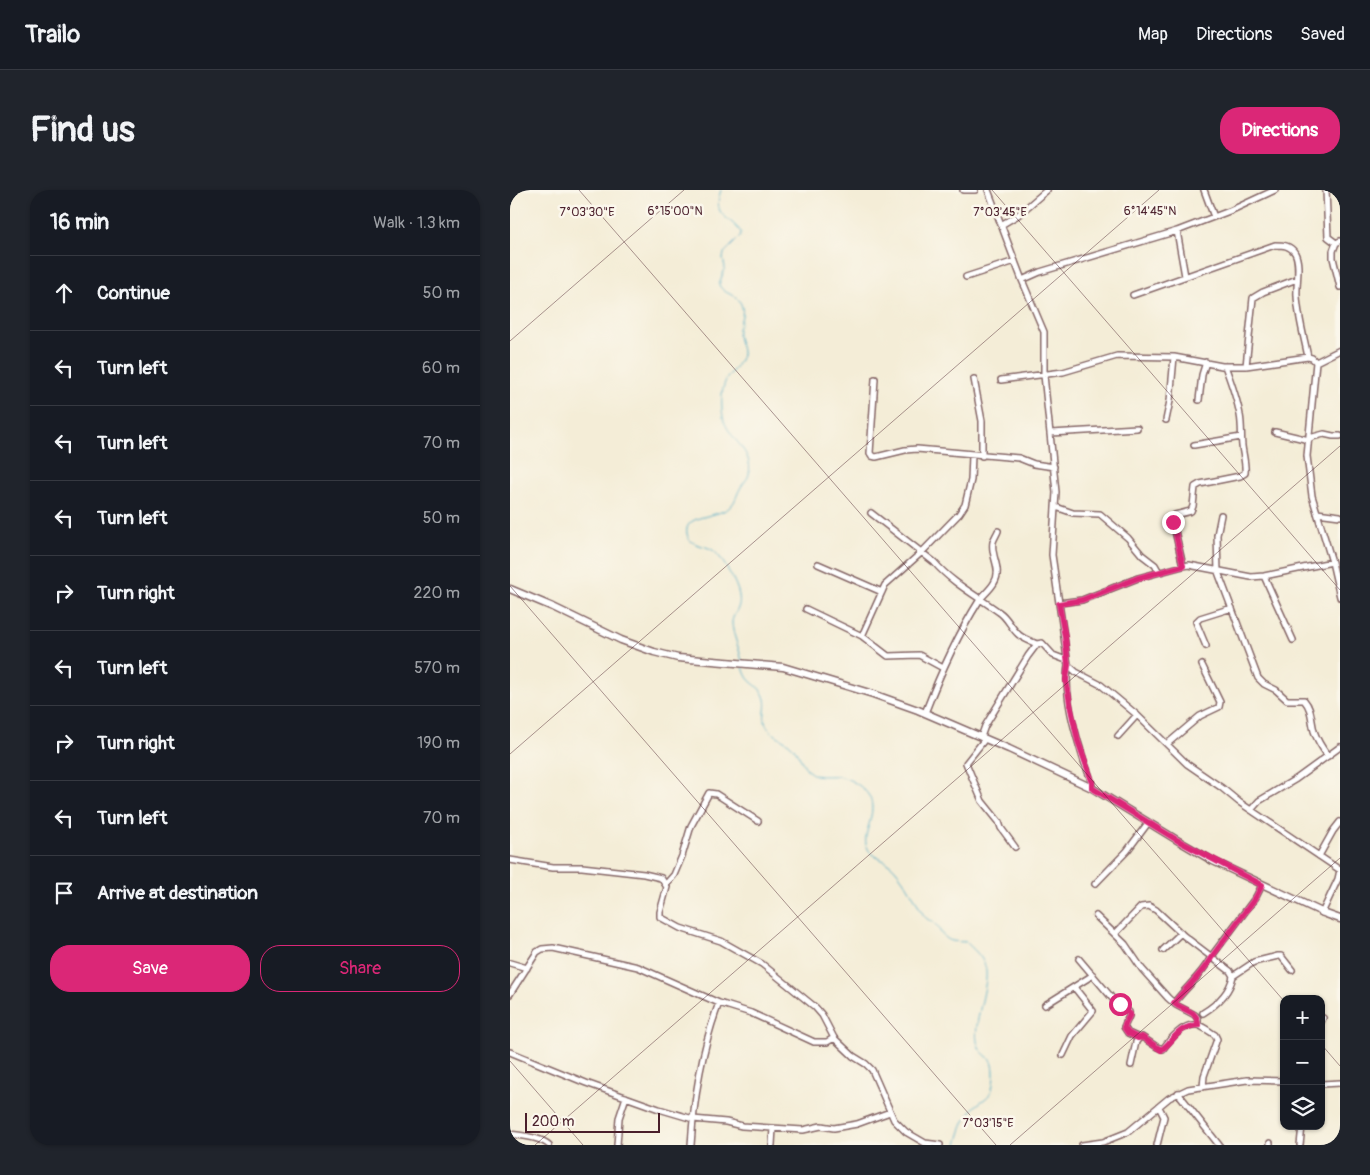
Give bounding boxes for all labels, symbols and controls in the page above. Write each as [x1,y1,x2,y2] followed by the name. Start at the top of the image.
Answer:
[25,20,80,49] text: Trailo
[1138,23,1168,46] text: Map
[1196,23,1272,46] text: Directions
[1300,23,1345,46] text: Saved
[1220,107,1340,154] button: Directions
[30,108,135,152] text: Find us
[647,204,703,219] text: 6°15'00"N
[1124,204,1176,219] text: 6°14'45"N
[560,205,614,220] text: 7°03'30"E
[973,205,1027,220] text: 7°03'45"E
[50,209,109,236] text: 16 min
[373,213,460,233] text: Walk · 1.3 km
[50,279,78,307] icon: ahead
[97,281,170,305] text: Continue
[423,283,460,303] text: 50 m
[50,354,78,382] icon: left
[97,356,167,380] text: Turn left
[422,358,460,378] text: 60 m
[50,429,78,457] icon: left
[97,431,167,455] text: Turn left
[423,433,460,453] text: 70 m
[50,504,78,532] icon: left
[97,506,167,530] text: Turn left
[423,508,460,528] text: 50 m
[1162,511,1185,534] route end
[50,579,78,607] icon: right
[97,581,175,605] text: Turn right
[414,583,460,603] text: 220 m
[50,654,78,682] icon: left
[97,656,167,680] text: Turn left
[414,658,460,678] text: 570 m
[50,729,78,757] icon: right
[97,731,175,755] text: Turn right
[417,733,460,753] text: 190 m
[50,804,78,832] icon: left
[97,806,167,830] text: Turn left
[423,808,460,828] text: 70 m
[50,879,78,907] icon: arrive
[97,881,258,905] text: Arrive at destination
[50,945,250,992] button: Save
[260,945,460,992] button: Share
[1109,993,1132,1016] route start
[1280,995,1325,1130] map controls
[1280,995,1325,1040] button: +
[1280,1040,1325,1085] button: −
[1280,1085,1325,1130] button: layers
[525,1110,660,1133] scale bar
[532,1113,574,1130] text: 200 m
[962,1116,1014,1131] text: 7°03'15"E

